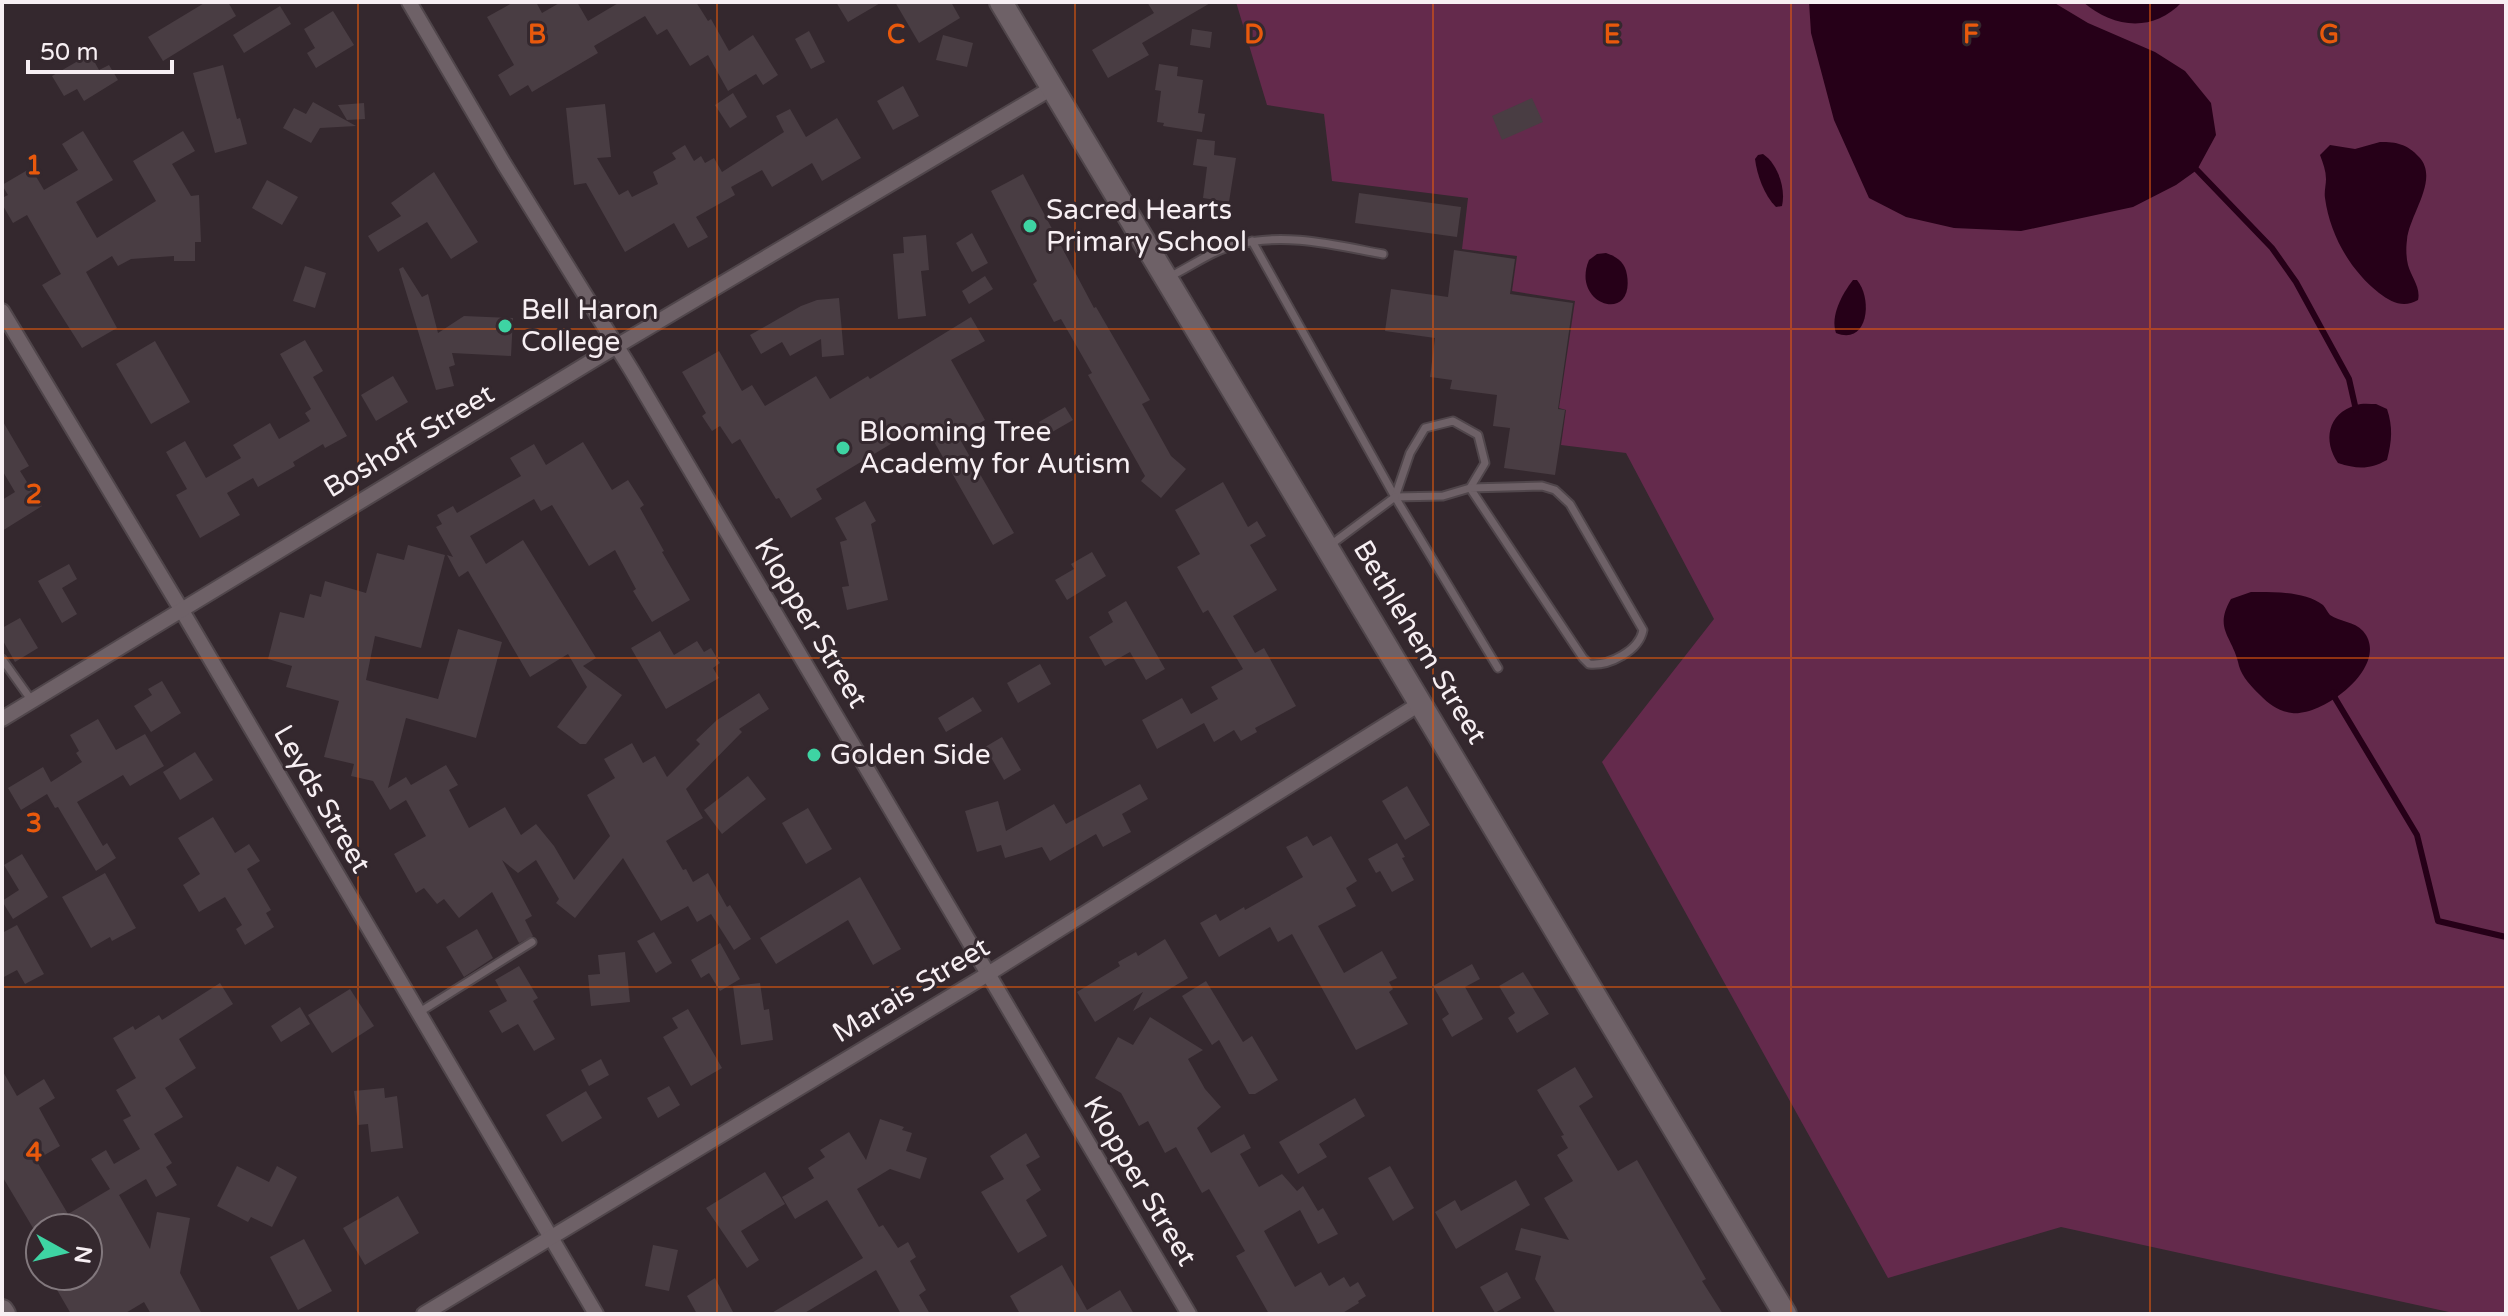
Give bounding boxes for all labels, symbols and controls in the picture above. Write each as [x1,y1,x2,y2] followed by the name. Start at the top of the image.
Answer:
[528,19,546,50] text: B
[887,19,905,50] text: C
[1244,19,1264,50] text: D
[1604,19,1620,50] text: E
[1963,19,1979,50] text: F
[2319,19,2339,50] text: G
[28,24,172,74] scale bar
[40,38,98,67] text: 50 m
[26,150,42,181] text: 1
[1046,193,1247,259] place label: Sacred Hearts Primary School
[1021,217,1039,235] marker: Sacred Hearts Primary School
[521,293,659,359] place label: Bell Haron College
[496,317,514,335] marker: Bell Haron College
[318,377,501,505] street label: Boshoff Street
[859,415,1131,481] place label: Blooming Tree Academy for Autism
[834,439,852,457] marker: Blooming Tree Academy for Autism
[26,479,42,510] text: 2
[747,532,875,714] street label: Klopper Street
[1346,534,1494,750] street label: Bethlehem Street
[266,719,378,879] street label: Leyds Street
[830,738,991,772] place label: Golden Side
[805,746,823,764] marker: Golden Side
[26,808,42,839] text: 3
[826,930,996,1050] street label: Marais Street
[1076,1090,1204,1272] street label: Klopper Street
[26,1137,42,1168] text: 4
[24,1212,104,1292] north arrow
[69,1244,97,1265] text: N

